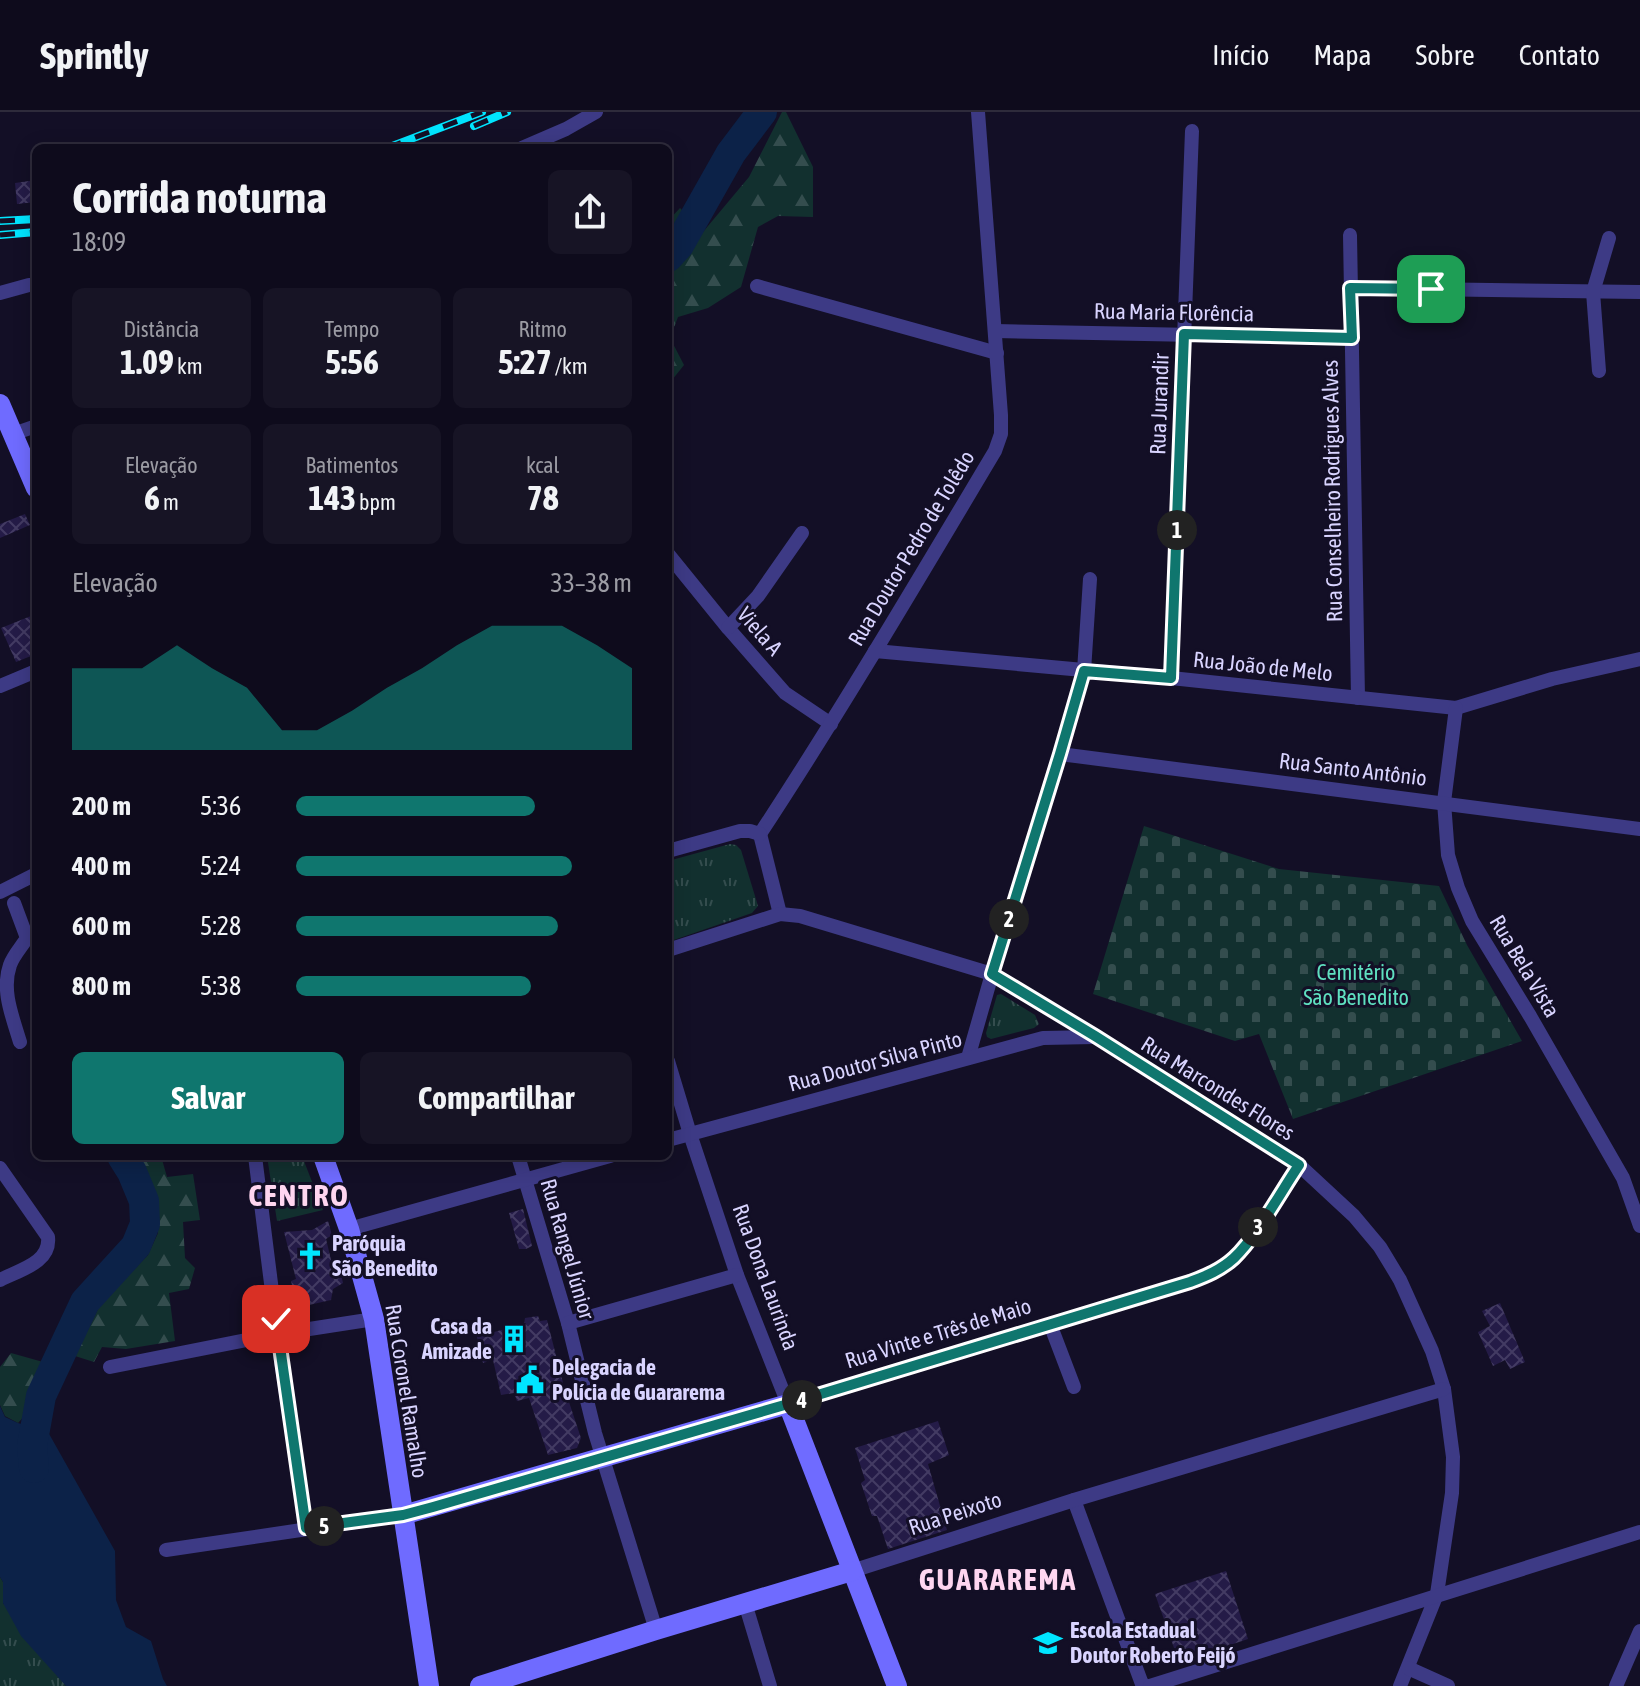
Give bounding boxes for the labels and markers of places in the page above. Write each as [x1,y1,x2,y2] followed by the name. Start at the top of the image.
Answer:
[1397,255,1465,323] pin
[1157,510,1197,550] pin: 1
[989,899,1029,939] pin: 2
[1238,1207,1278,1247] pin: 3
[332,1230,438,1281] place label: Paróquia São Benedito
[295,1241,325,1271] church icon: Paróquia São Benedito
[242,1285,310,1353] pin
[421,1313,492,1364] place label: Casa da Amizade
[499,1324,529,1354] building icon: Casa da Amizade
[552,1354,725,1405] place label: Delegacia de Polícia de Guararema
[515,1365,545,1395] public building icon: Delegacia de Polícia de Guararema
[782,1380,822,1420] pin: 4
[304,1506,344,1546] pin: 5
[1070,1617,1236,1668] place label: Escola Estadual Doutor Roberto Feijó
[1033,1628,1063,1658] school or university icon: Escola Estadual Doutor Roberto Feijó

